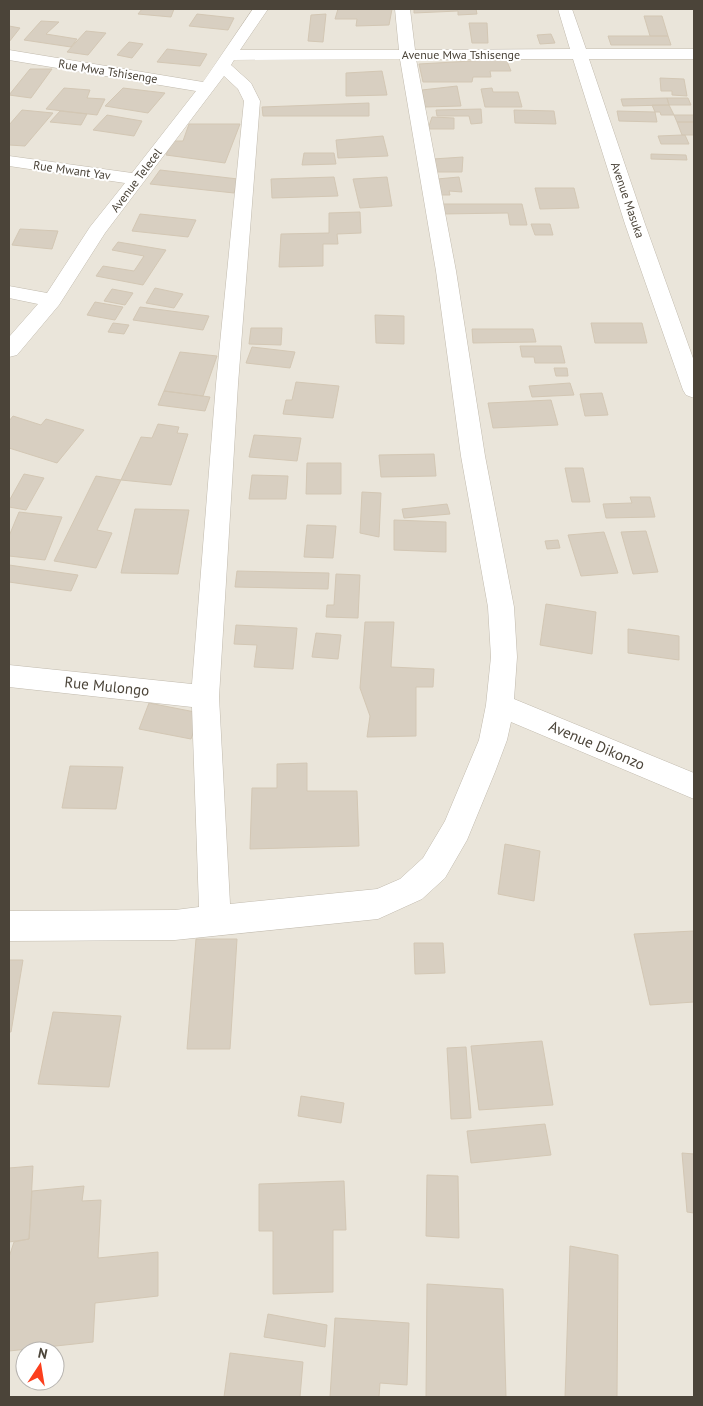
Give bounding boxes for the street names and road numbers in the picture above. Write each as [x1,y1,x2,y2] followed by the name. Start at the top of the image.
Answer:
[402,47,520,62] street label: Avenue Mwa Tshisenge
[57,56,159,86] street label: Rue Mwa Tshisenge
[107,145,165,215] street label: Avenue Telecel
[32,157,112,183] street label: Rue Mwant Yav
[608,160,648,240] street label: Avenue Masuka
[64,672,150,700] street label: Rue Mulongo
[546,716,648,774] street label: Avenue Dikonzo

